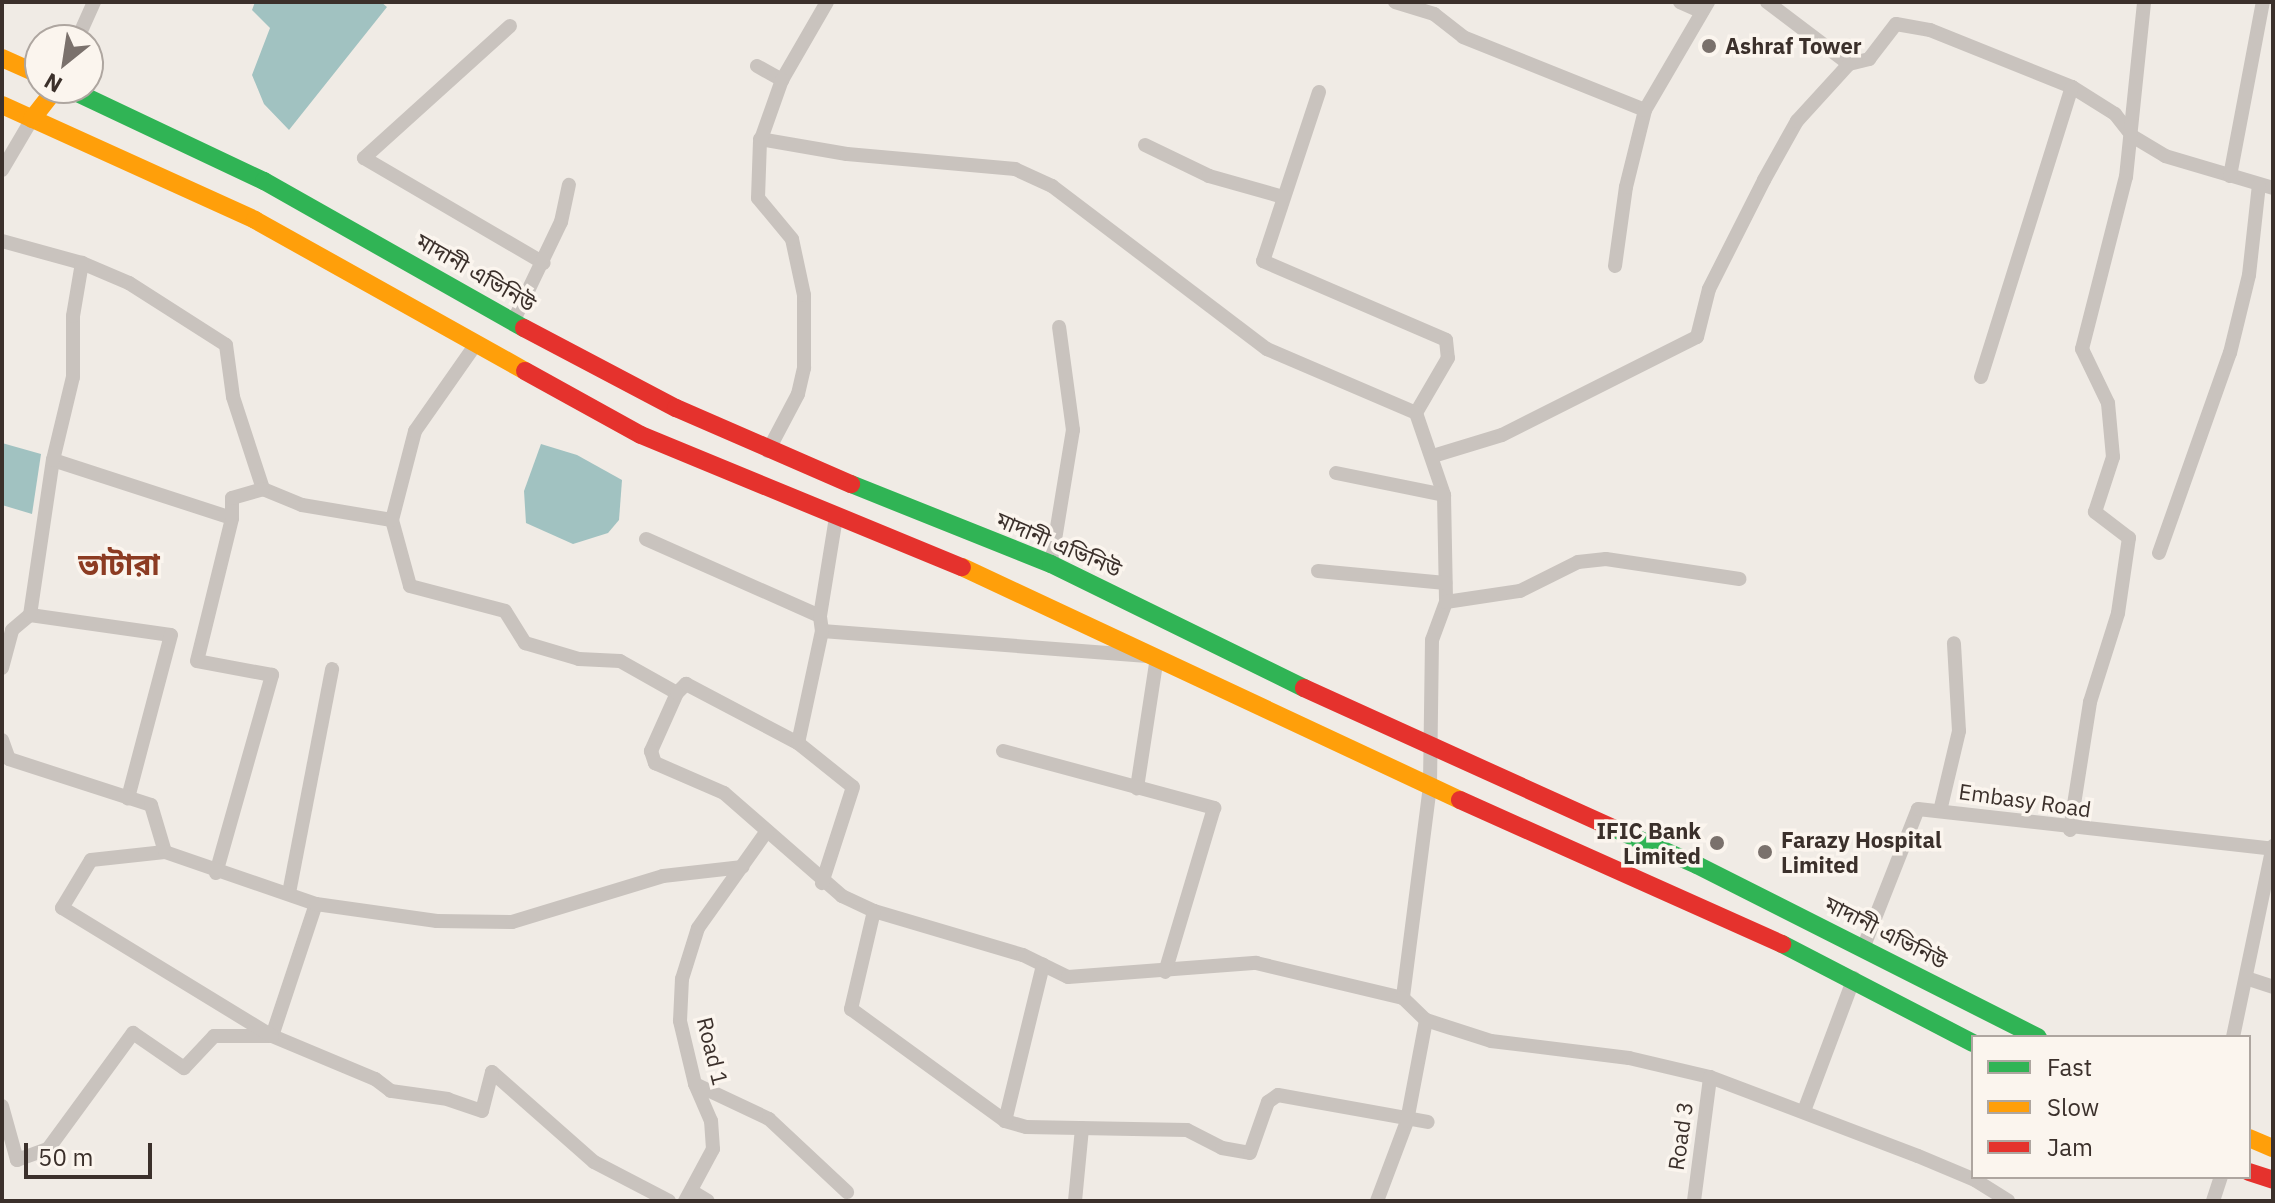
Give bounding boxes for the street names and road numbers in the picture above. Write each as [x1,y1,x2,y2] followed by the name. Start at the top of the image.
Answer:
[411,227,541,317] street label: মাদানী এভিনিউ
[992,506,1126,582] street label: মাদানী এভিনিউ
[1957,778,2093,822] street label: Embasy Road
[1820,890,1952,974] street label: মাদানী এভিনিউ
[692,1014,734,1088] street label: Road 1
[1662,1100,1698,1172] street label: Road 3

